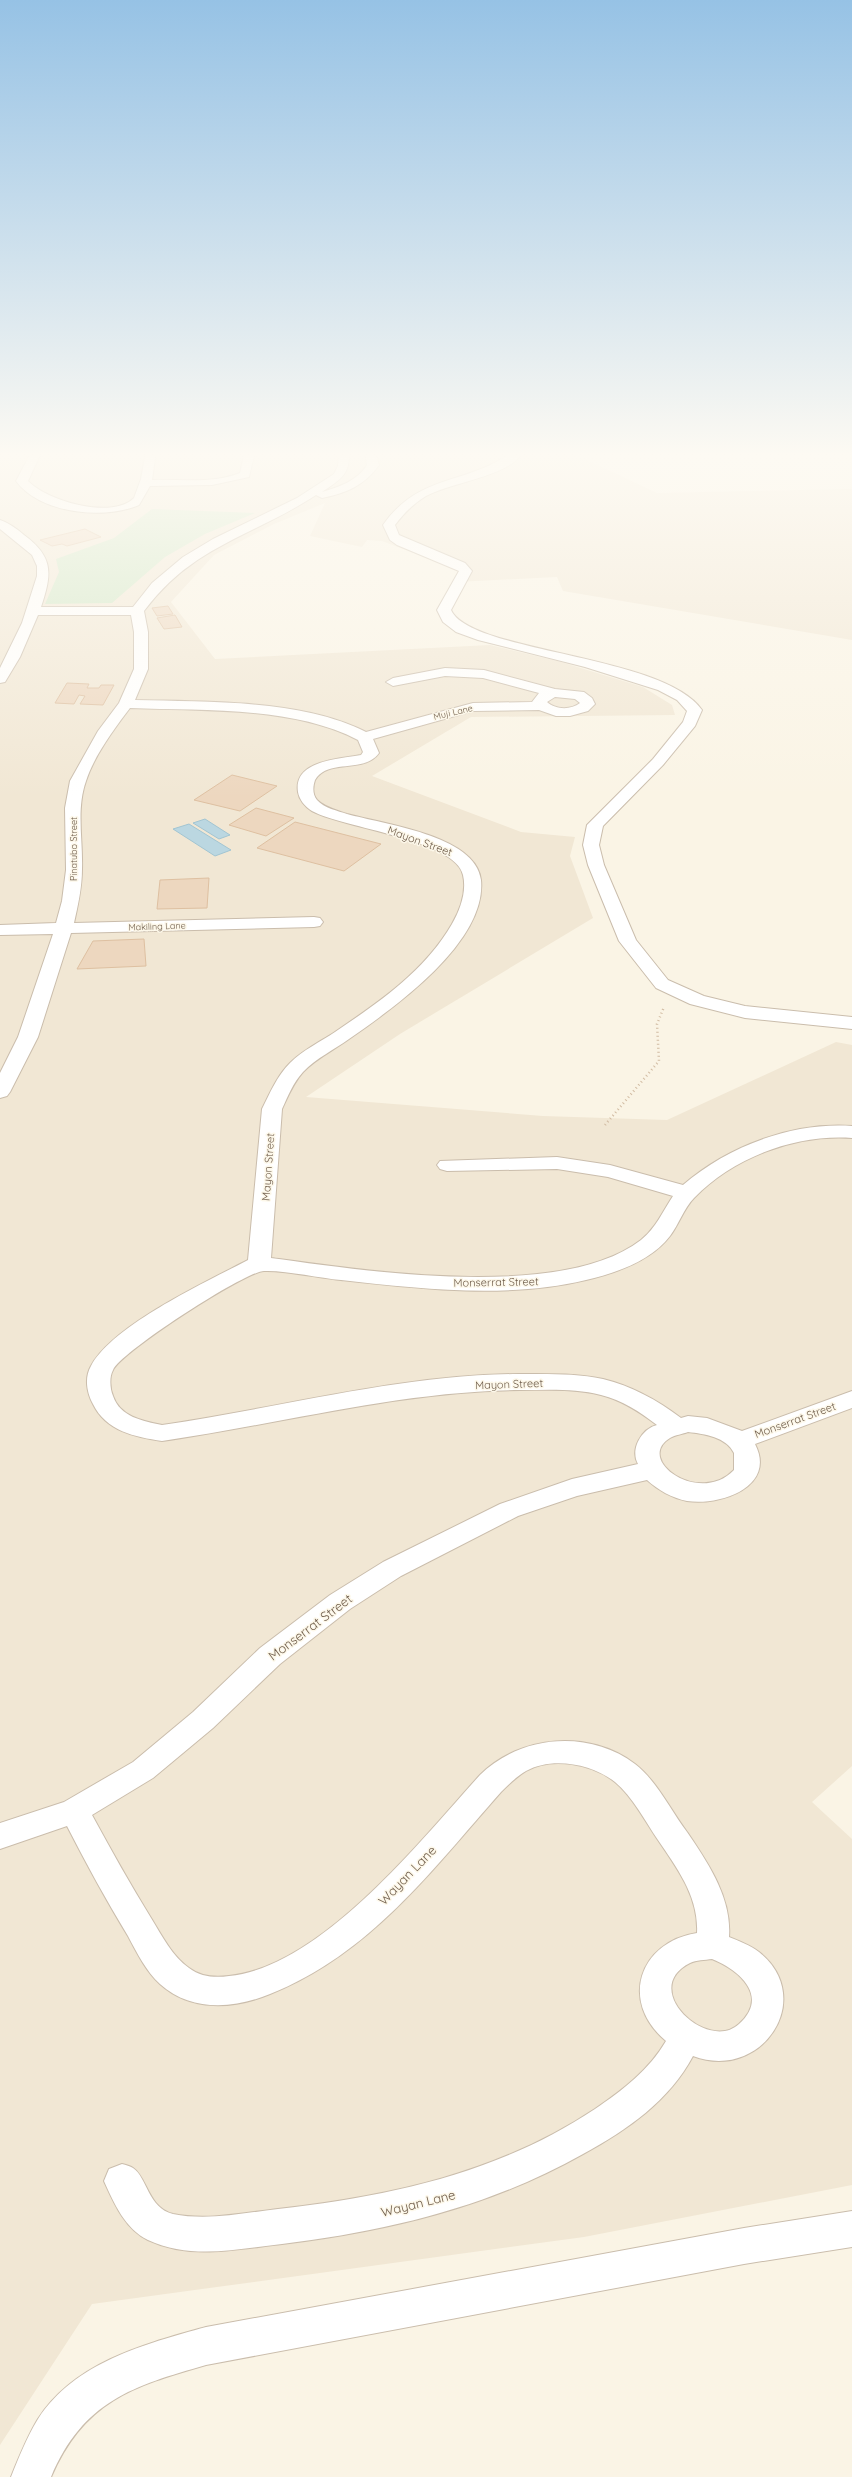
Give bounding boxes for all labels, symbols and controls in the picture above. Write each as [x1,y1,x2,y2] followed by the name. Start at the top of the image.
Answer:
[432,702,474,722] street label: Muji Lane
[68,817,79,881] street label: Pinatubo Street
[386,823,455,859] street label: Mayon Street
[128,920,186,932] street label: Makiling Lane
[259,1132,277,1201] street label: Mayon Street
[453,1274,539,1290] street label: Monserrat Street
[475,1376,544,1392] street label: Mayon Street
[753,1399,838,1441] street label: Monserrat Street
[265,1590,355,1664] street label: Monserrat Street
[375,1842,439,1908] street label: Wayan Lane
[379,2186,457,2220] street label: Wayan Lane

